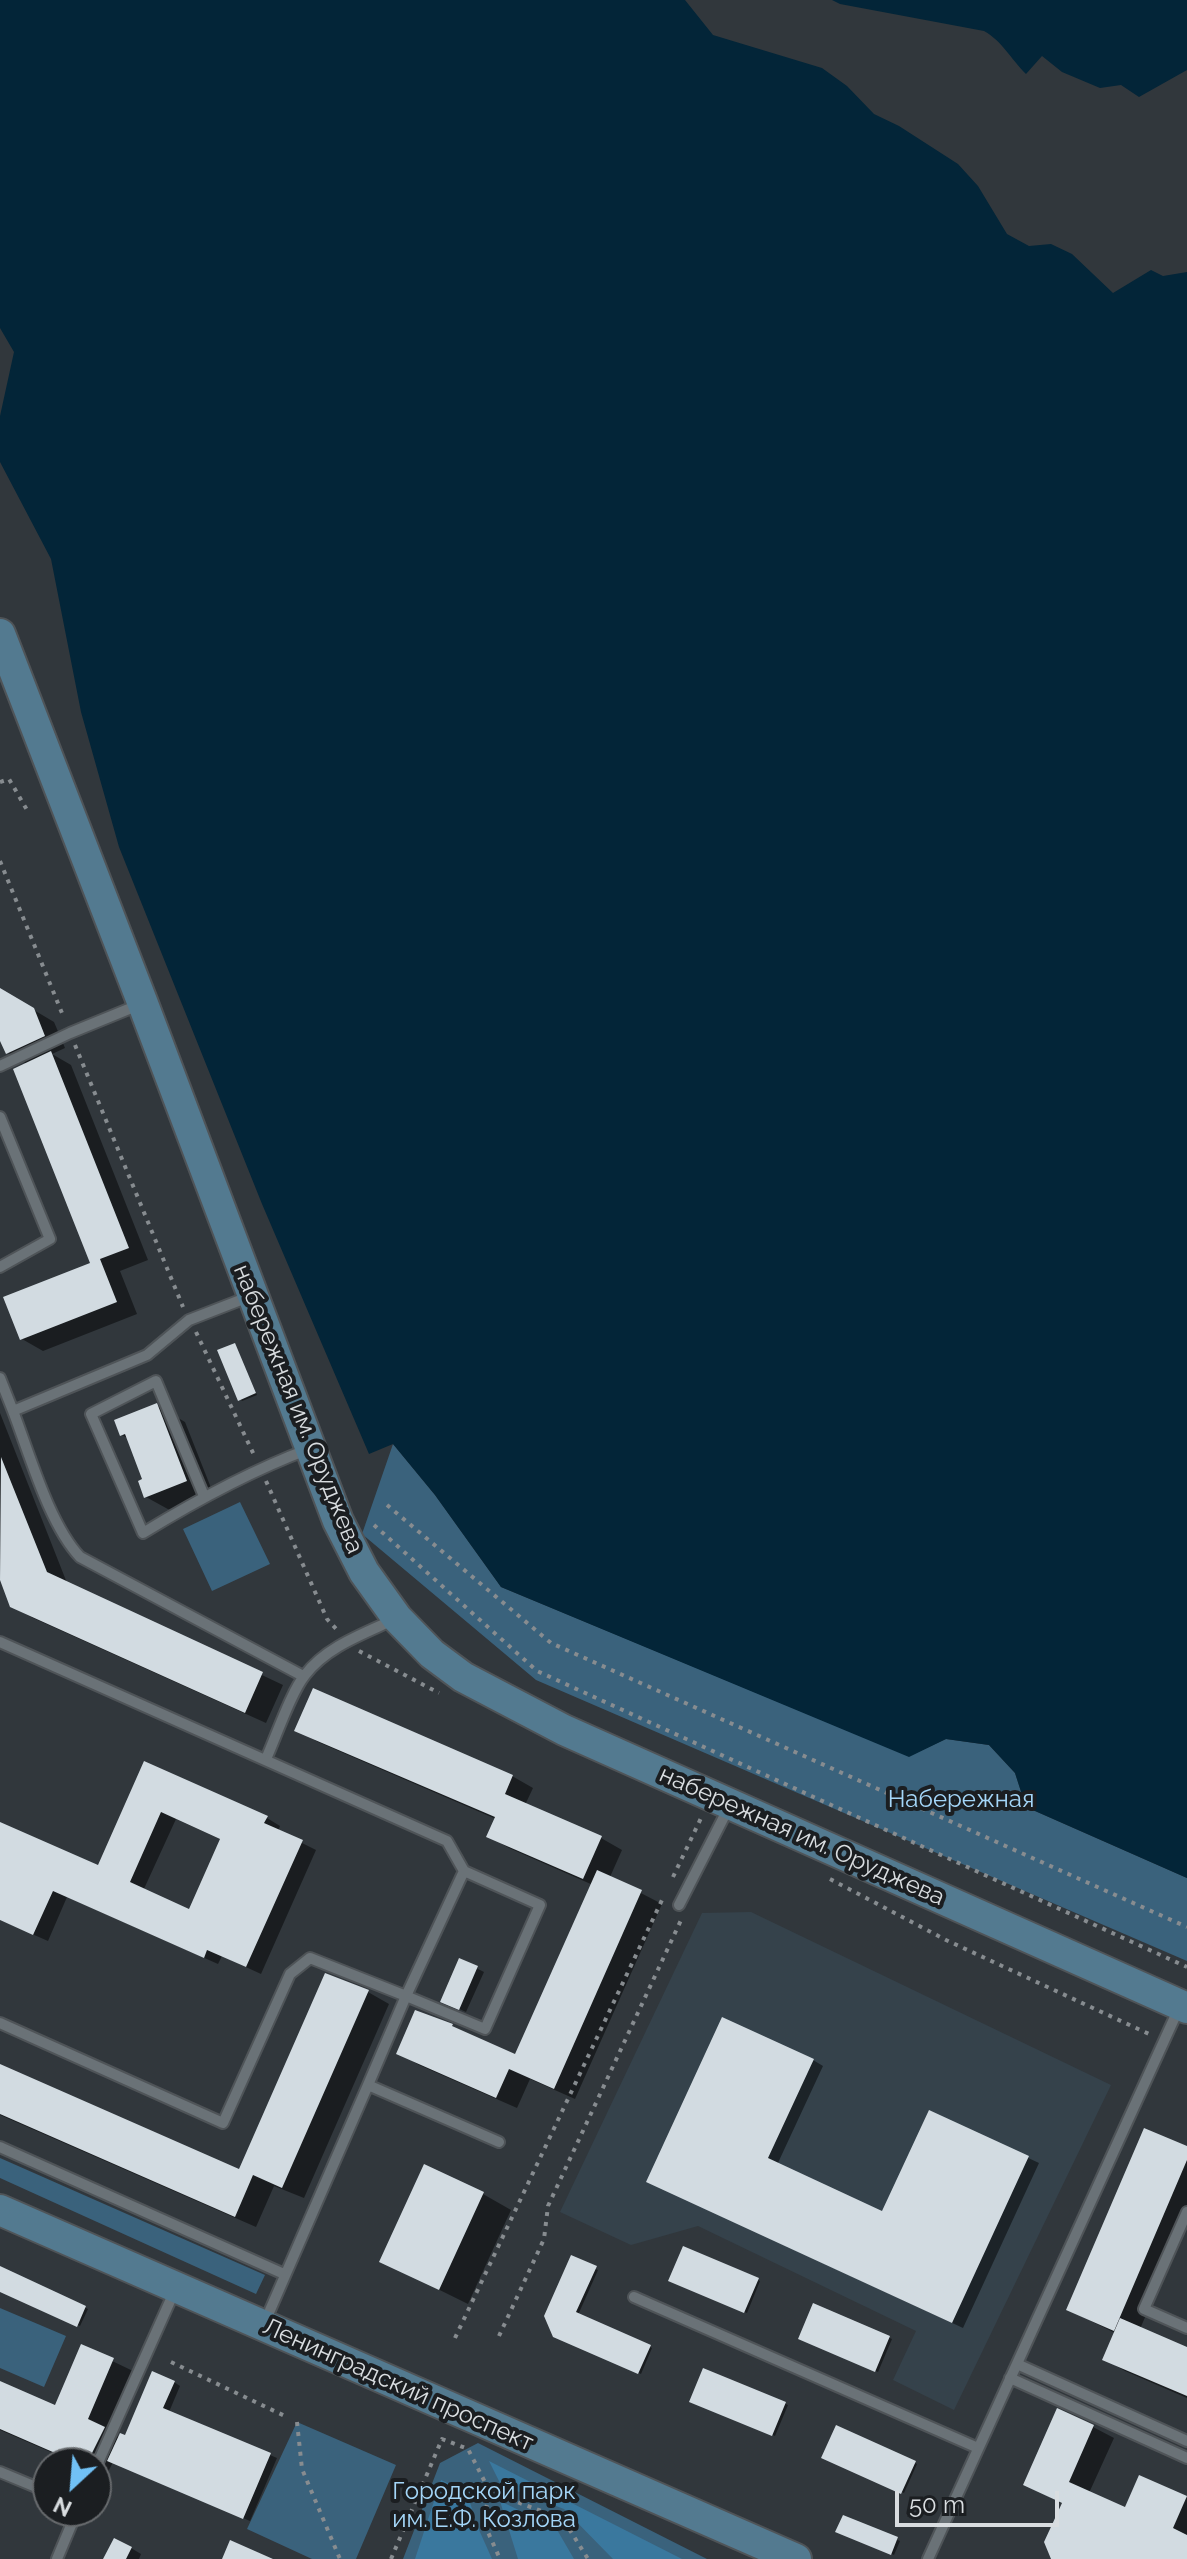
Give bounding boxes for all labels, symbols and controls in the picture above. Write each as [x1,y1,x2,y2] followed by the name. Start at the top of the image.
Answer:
[227,1260,369,1558] street label: набережная им. Оруджева
[655,1760,949,1912] street label: набережная им. Оруджева
[888,1786,1034,1814] park label: Набережная
[258,2312,538,2458] street label: Ленинградский проспект
[32,2447,112,2527] north arrow
[899,2475,1063,2525] scale bar
[392,2478,576,2534] park label: Городской парк им. Е.Ф. Козлова
[909,2490,965,2519] text: 50 m
[49,2491,76,2522] text: N

